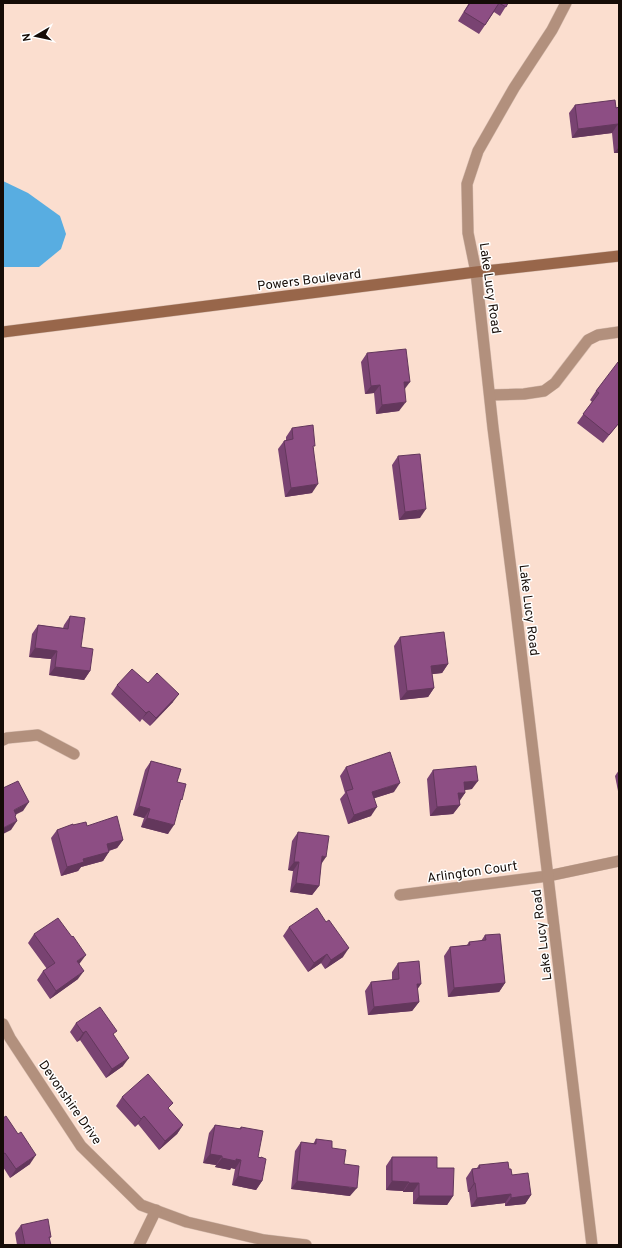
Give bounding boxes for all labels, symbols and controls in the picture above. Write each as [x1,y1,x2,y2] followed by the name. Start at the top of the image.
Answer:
[16,16,56,56] north arrow
[20,32,35,42] text: N
[475,242,503,335] street label: Lake Lucy Road
[256,267,362,295] street label: Powers Boulevard
[514,564,542,657] street label: Lake Lucy Road
[426,859,519,887] street label: Arlington Court
[529,888,557,981] street label: Lake Lucy Road
[34,1058,104,1148] street label: Devonshire Drive

